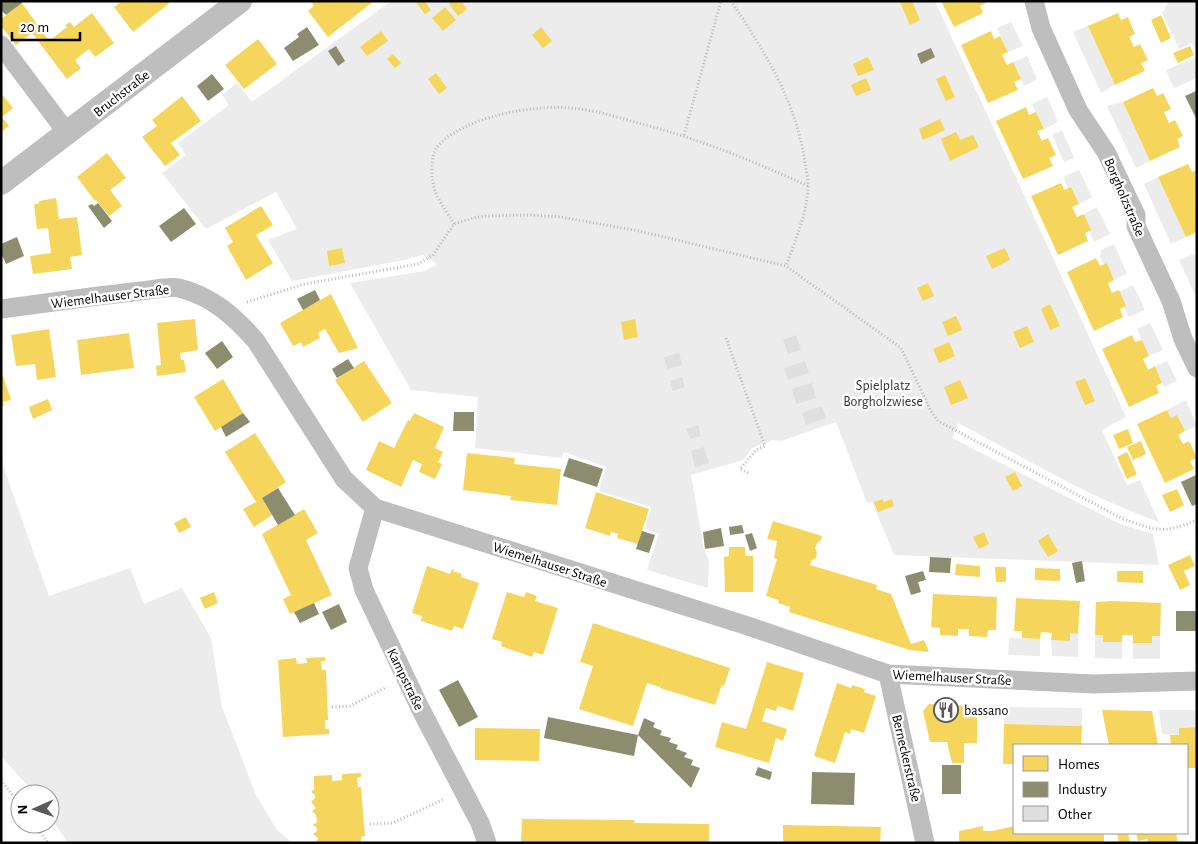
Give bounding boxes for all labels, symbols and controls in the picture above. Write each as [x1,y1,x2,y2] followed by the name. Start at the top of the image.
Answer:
[12,10,80,42] scale bar
[20,20,49,35] text: 20 m
[91,68,152,120] street label: Bruchstraße
[1101,156,1147,239] street label: Borgholzstraße
[50,283,170,311] street label: Wiemelhauser Straße
[843,379,923,409] park label: Spielplatz Borgholzwiese
[491,540,608,590] street label: Wiemelhauser Straße
[384,646,426,713] street label: Kampstraße
[892,668,1012,688] street label: Wiemelhauser Straße
[933,697,959,723] restaurant icon: bassano
[964,704,1009,718] place label: bassano
[889,713,923,803] street label: Berneckerstraße
[1013,744,1188,834] legend
[1058,757,1100,772] text: Homes
[1058,782,1107,797] text: Industry
[10,784,60,834] north arrow
[16,804,30,815] text: N
[1058,807,1092,822] text: Other

